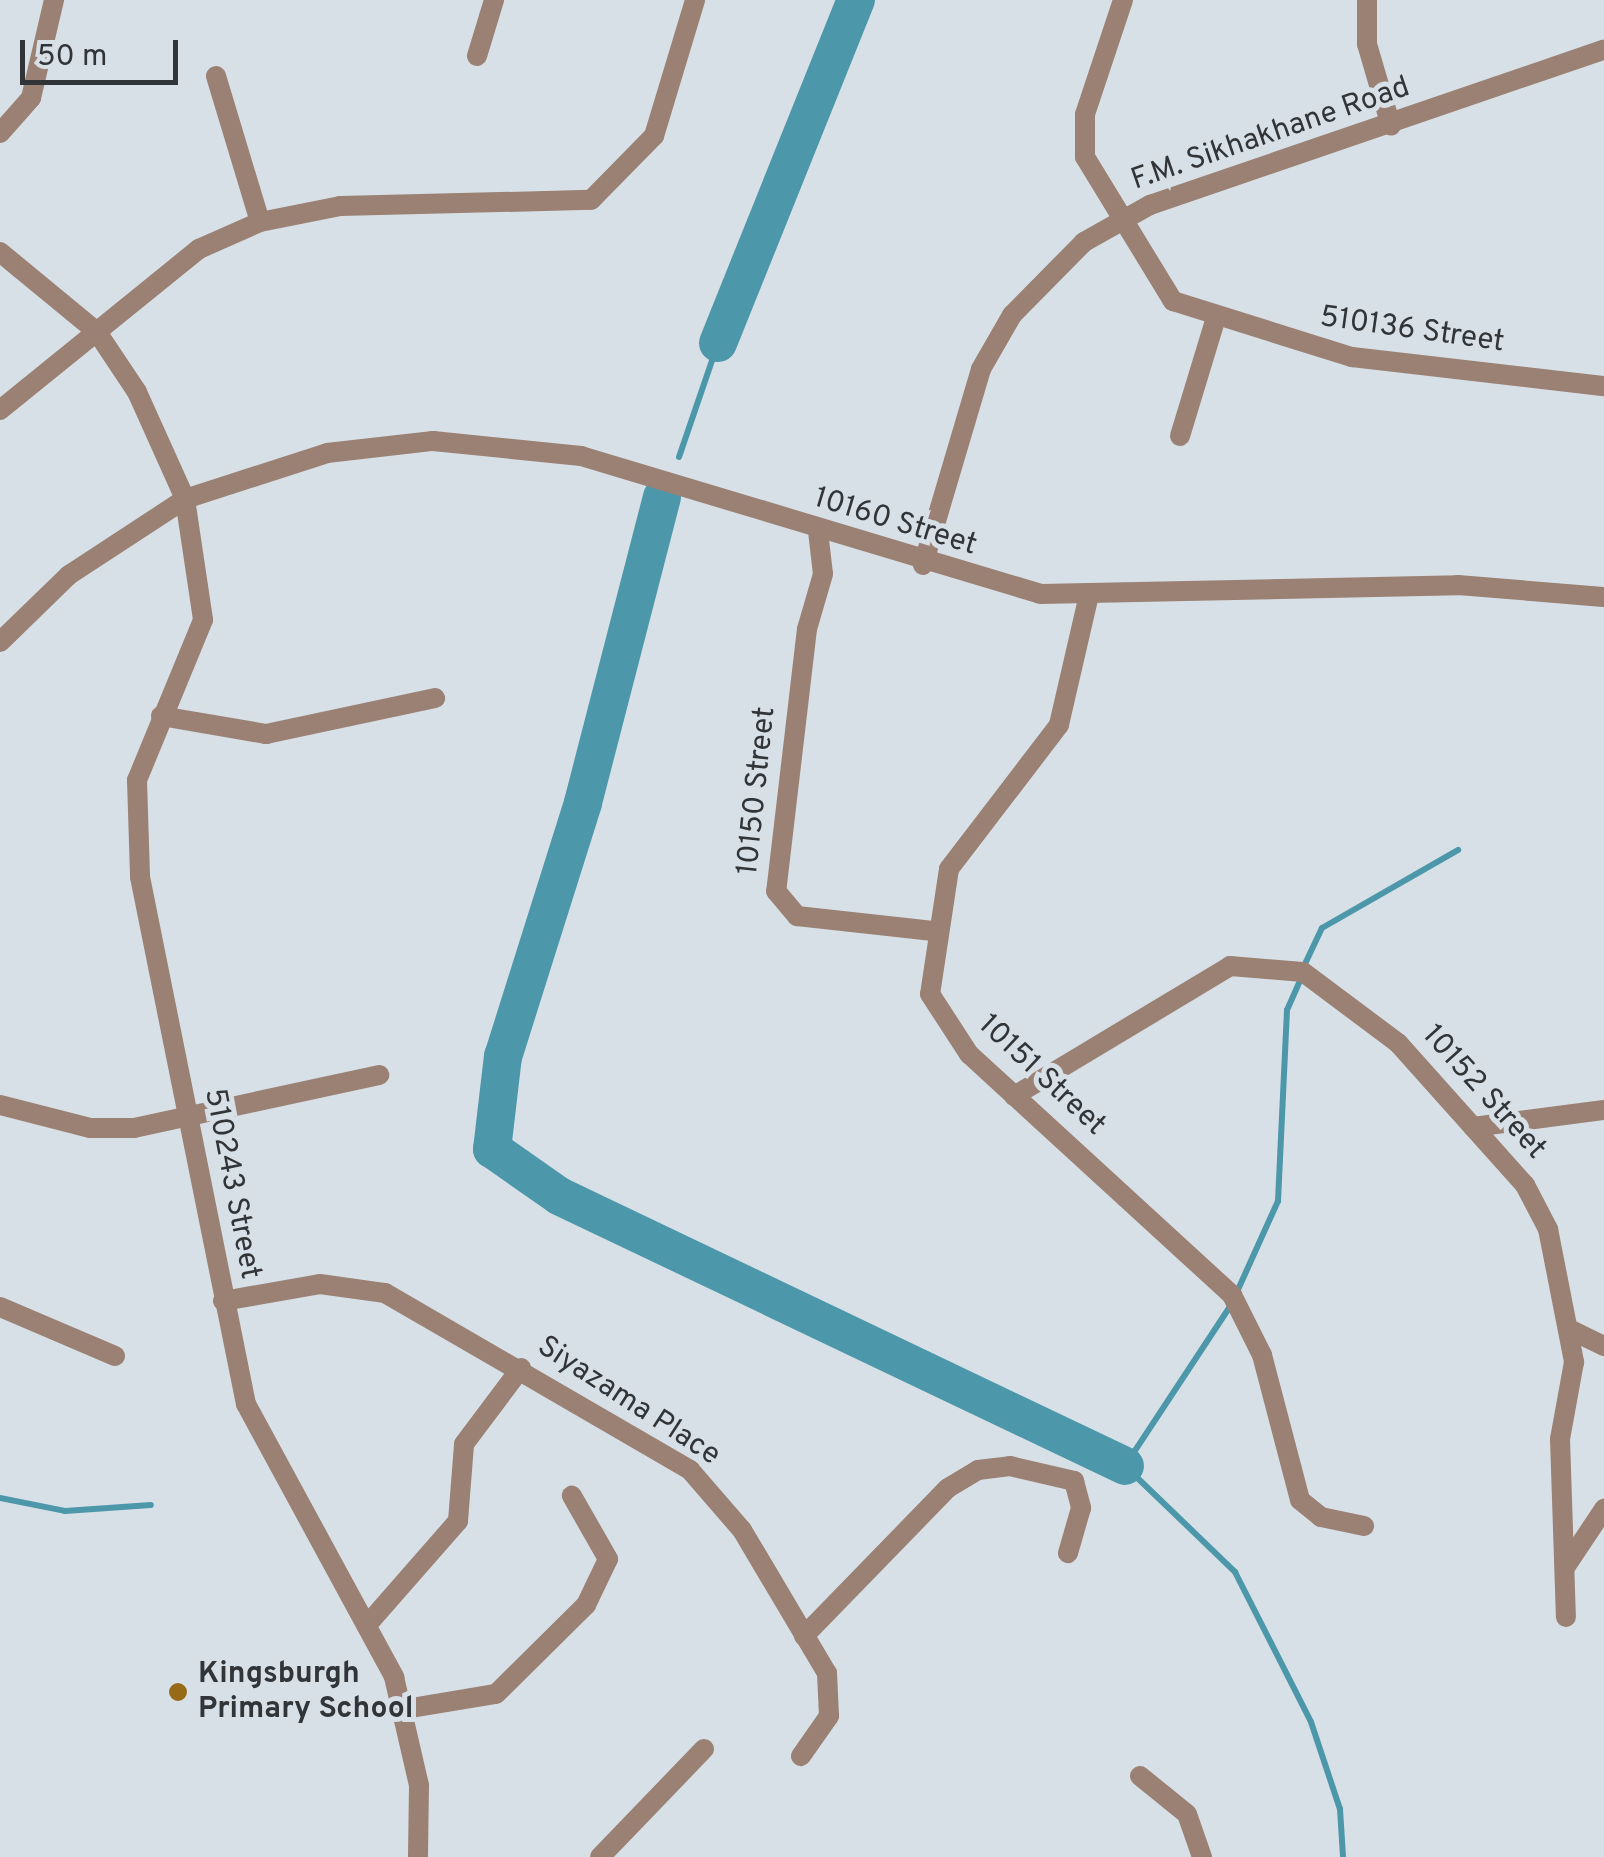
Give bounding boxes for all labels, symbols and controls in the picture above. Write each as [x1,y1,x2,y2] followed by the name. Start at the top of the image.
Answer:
[25,20,182,82] scale bar
[37,39,107,76] text: 50 m
[1127,70,1415,200] street label: F.M. Sikhakhane Road
[1317,300,1507,362] street label: 510136 Street
[809,481,981,565] street label: 10160 Street
[731,705,785,877] street label: 10150 Street
[970,1008,1112,1144] street label: 10151 Street
[1413,1018,1553,1168] street label: 10152 Street
[195,1086,267,1282] street label: 510243 Street
[530,1330,726,1474] street label: Siyazama Place
[198,1657,413,1728] place label: Kingsburgh Primary School
[167,1681,189,1703] marker: Kingsburgh Primary School

